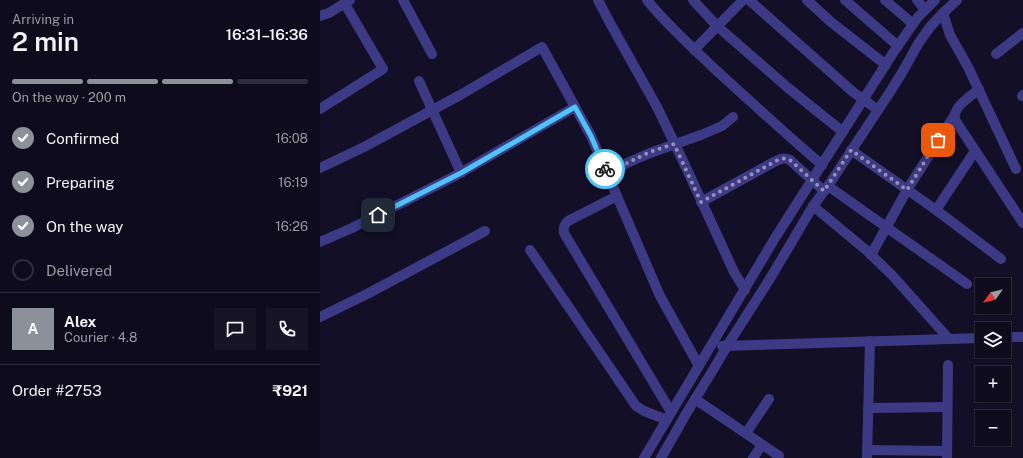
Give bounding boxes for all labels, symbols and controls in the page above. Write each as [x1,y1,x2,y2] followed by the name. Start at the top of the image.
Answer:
[12,12,74,27] text: Arriving in
[12,26,79,57] text: 2 min
[226,26,308,43] text: 16:31–16:36
[12,90,126,105] text: On the way · 200 m
[921,123,955,157] pin
[12,127,34,149] icon: check
[927,129,949,151] icon: bag
[46,130,119,147] text: Confirmed
[275,131,308,146] text: 16:08
[585,149,625,189] courier
[594,158,616,180] icon: bike
[12,171,34,193] icon: check
[46,174,115,191] text: Preparing
[278,175,308,190] text: 16:19
[361,198,395,232] pin
[367,204,389,226] icon: home
[12,215,34,237] icon: check
[46,218,123,235] text: On the way
[276,219,308,234] text: 16:26
[46,262,112,279] text: Delivered
[975,278,1011,314] north arrow
[975,278,1011,446] map controls
[214,308,256,350] button: chat
[266,308,308,350] button: phone
[64,313,96,330] text: Alex
[28,320,38,337] text: A
[975,322,1011,358] button: layers
[64,330,137,345] text: Courier · 4.8
[975,366,1011,402] button: +
[12,382,102,399] text: Order #2753
[273,382,308,399] text: ₹921
[975,410,1011,446] button: −

